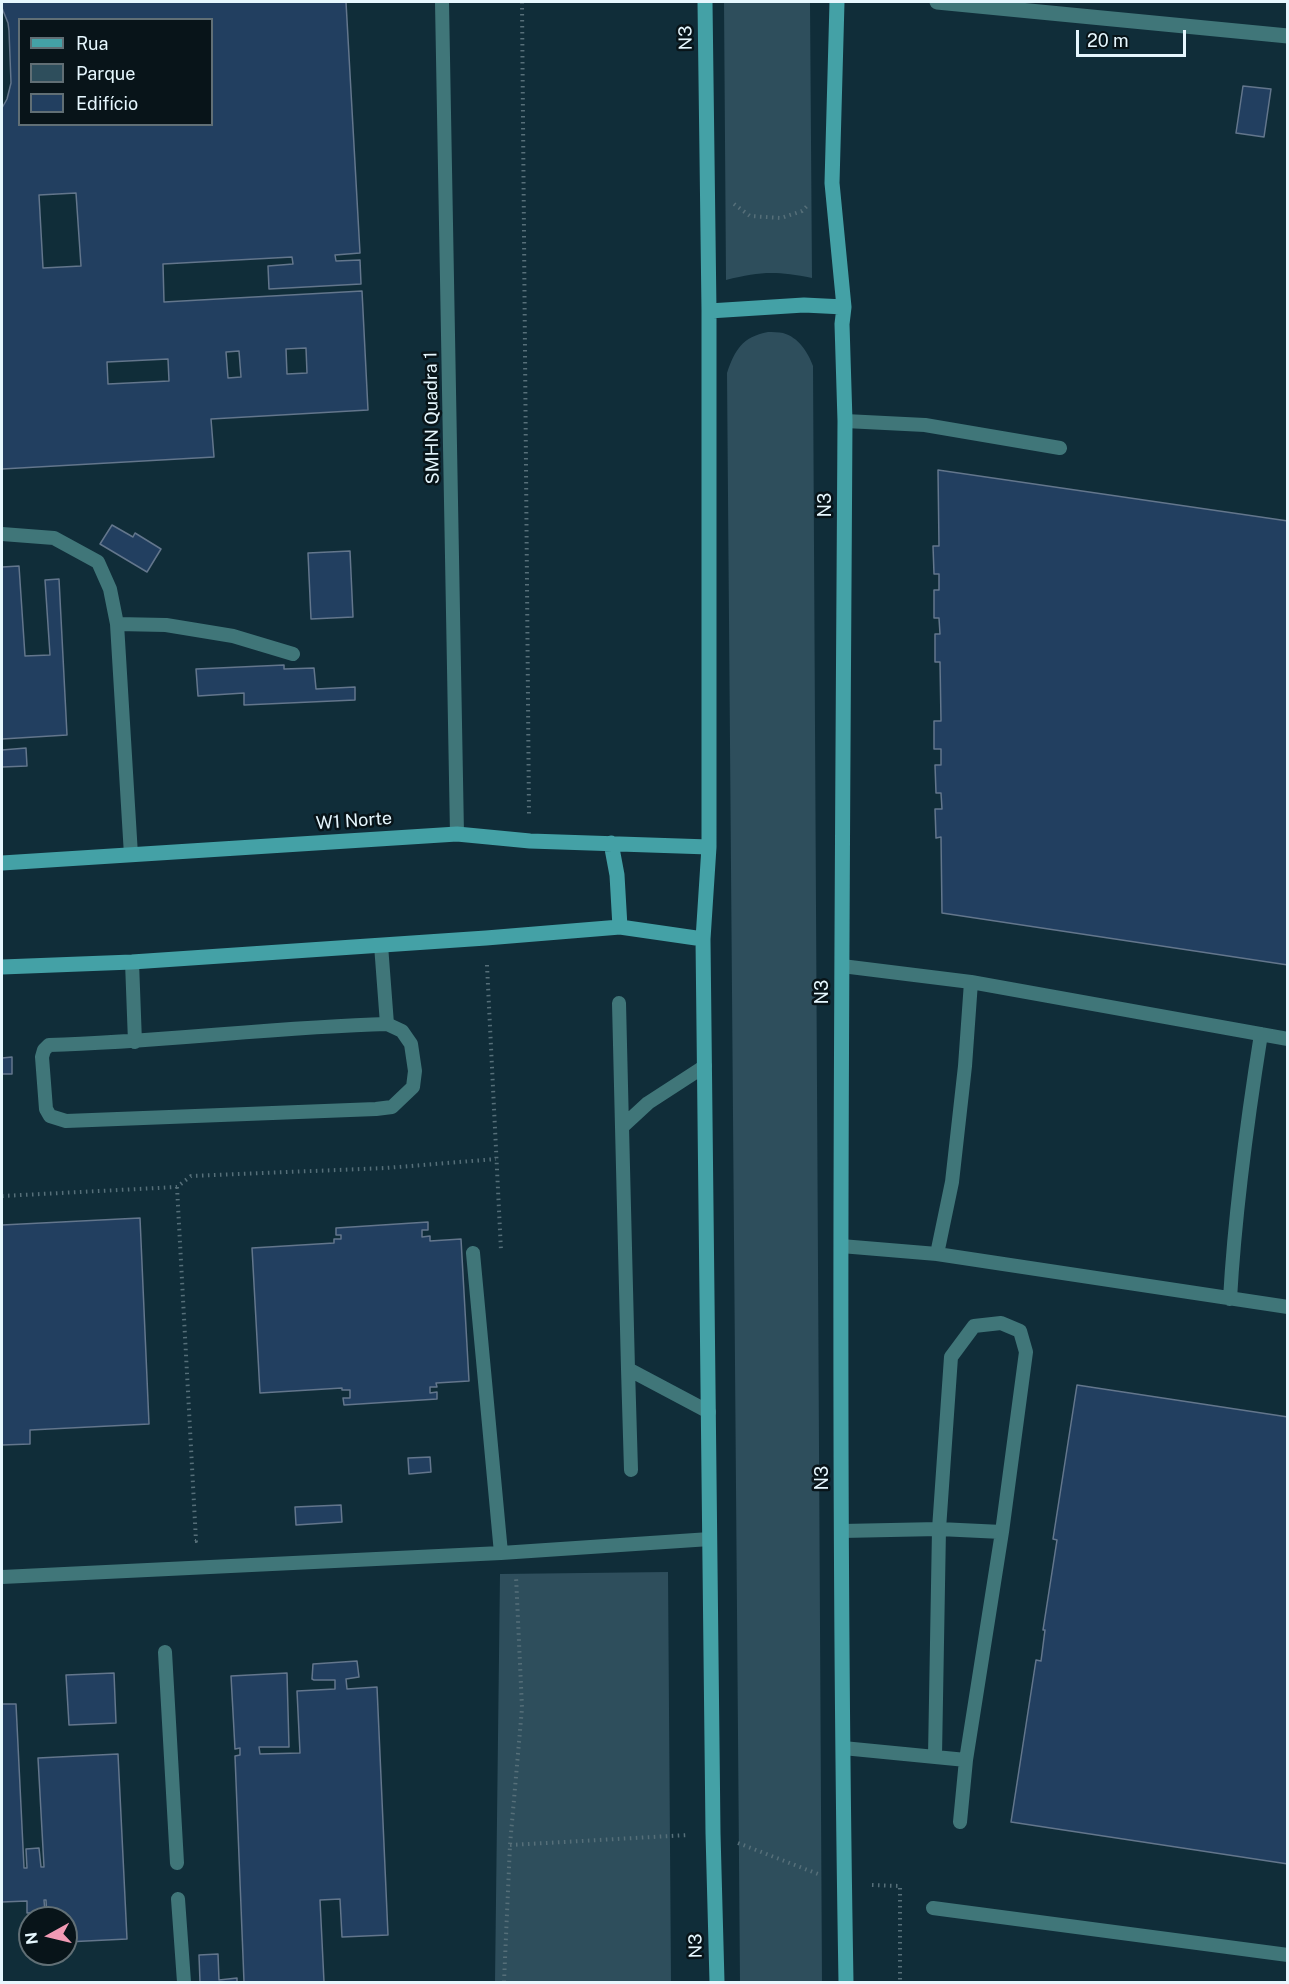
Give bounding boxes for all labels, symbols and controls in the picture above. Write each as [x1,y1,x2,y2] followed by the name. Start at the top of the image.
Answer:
[18,18,213,126] legend
[1079,18,1188,56] scale bar
[675,25,697,51] street label: N3
[1087,30,1129,51] text: 20 m
[76,33,108,54] text: Rua
[76,63,136,84] text: Parque
[76,93,138,114] text: Edifício
[420,351,444,485] street label: SMHN Quadra 1
[814,493,836,517] street label: N3
[315,808,393,834] street label: W1 Norte
[811,980,833,1004] street label: N3
[811,1466,833,1490] street label: N3
[18,1906,78,1966] north arrow
[21,1931,42,1946] text: N
[685,1933,707,1959] street label: N3

